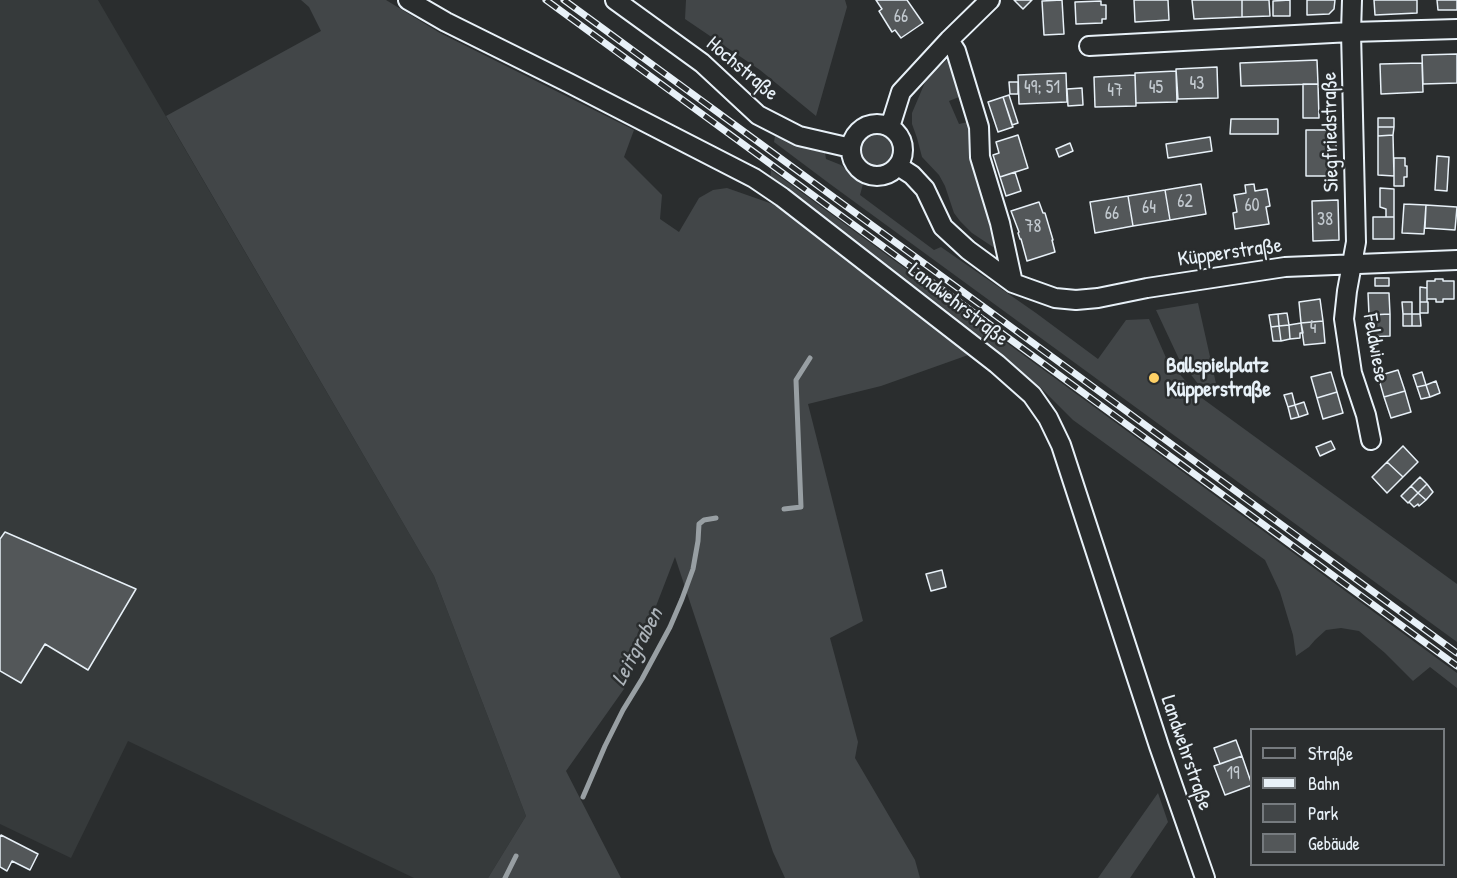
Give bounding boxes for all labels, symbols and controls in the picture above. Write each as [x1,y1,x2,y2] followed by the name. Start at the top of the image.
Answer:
[894,6,908,28] house number: 66
[701,32,783,106] street label: Hochstraße
[1317,72,1345,192] street label: Siegfriedstraße
[1190,73,1204,95] house number: 43
[1024,77,1060,99] house number: 49; 51
[1149,77,1163,99] house number: 45
[1107,80,1123,102] house number: 47
[1177,191,1193,213] house number: 62
[1244,195,1260,217] house number: 60
[1142,197,1156,219] house number: 64
[1105,203,1119,225] house number: 66
[1317,209,1333,231] house number: 38
[1025,216,1041,238] house number: 78
[1176,233,1284,273] street label: Küpperstraße
[903,258,1013,352] street label: Landwehrstraße
[1357,312,1393,384] street label: Feldwiese
[1310,317,1316,339] house number: 4
[1166,353,1271,403] place label: Ballspielplatz Küpperstraße
[1147,371,1161,385] marker: Ballspielplatz Küpperstraße
[607,604,669,690] water label: Leitgraben
[1155,692,1217,814] street label: Landwehrstraße
[1250,728,1445,866] legend
[1308,741,1353,766] text: Straße
[1226,763,1240,785] house number: 19
[1308,771,1340,796] text: Bahn
[1308,801,1338,826] text: Park
[1308,831,1360,856] text: Gebäude

